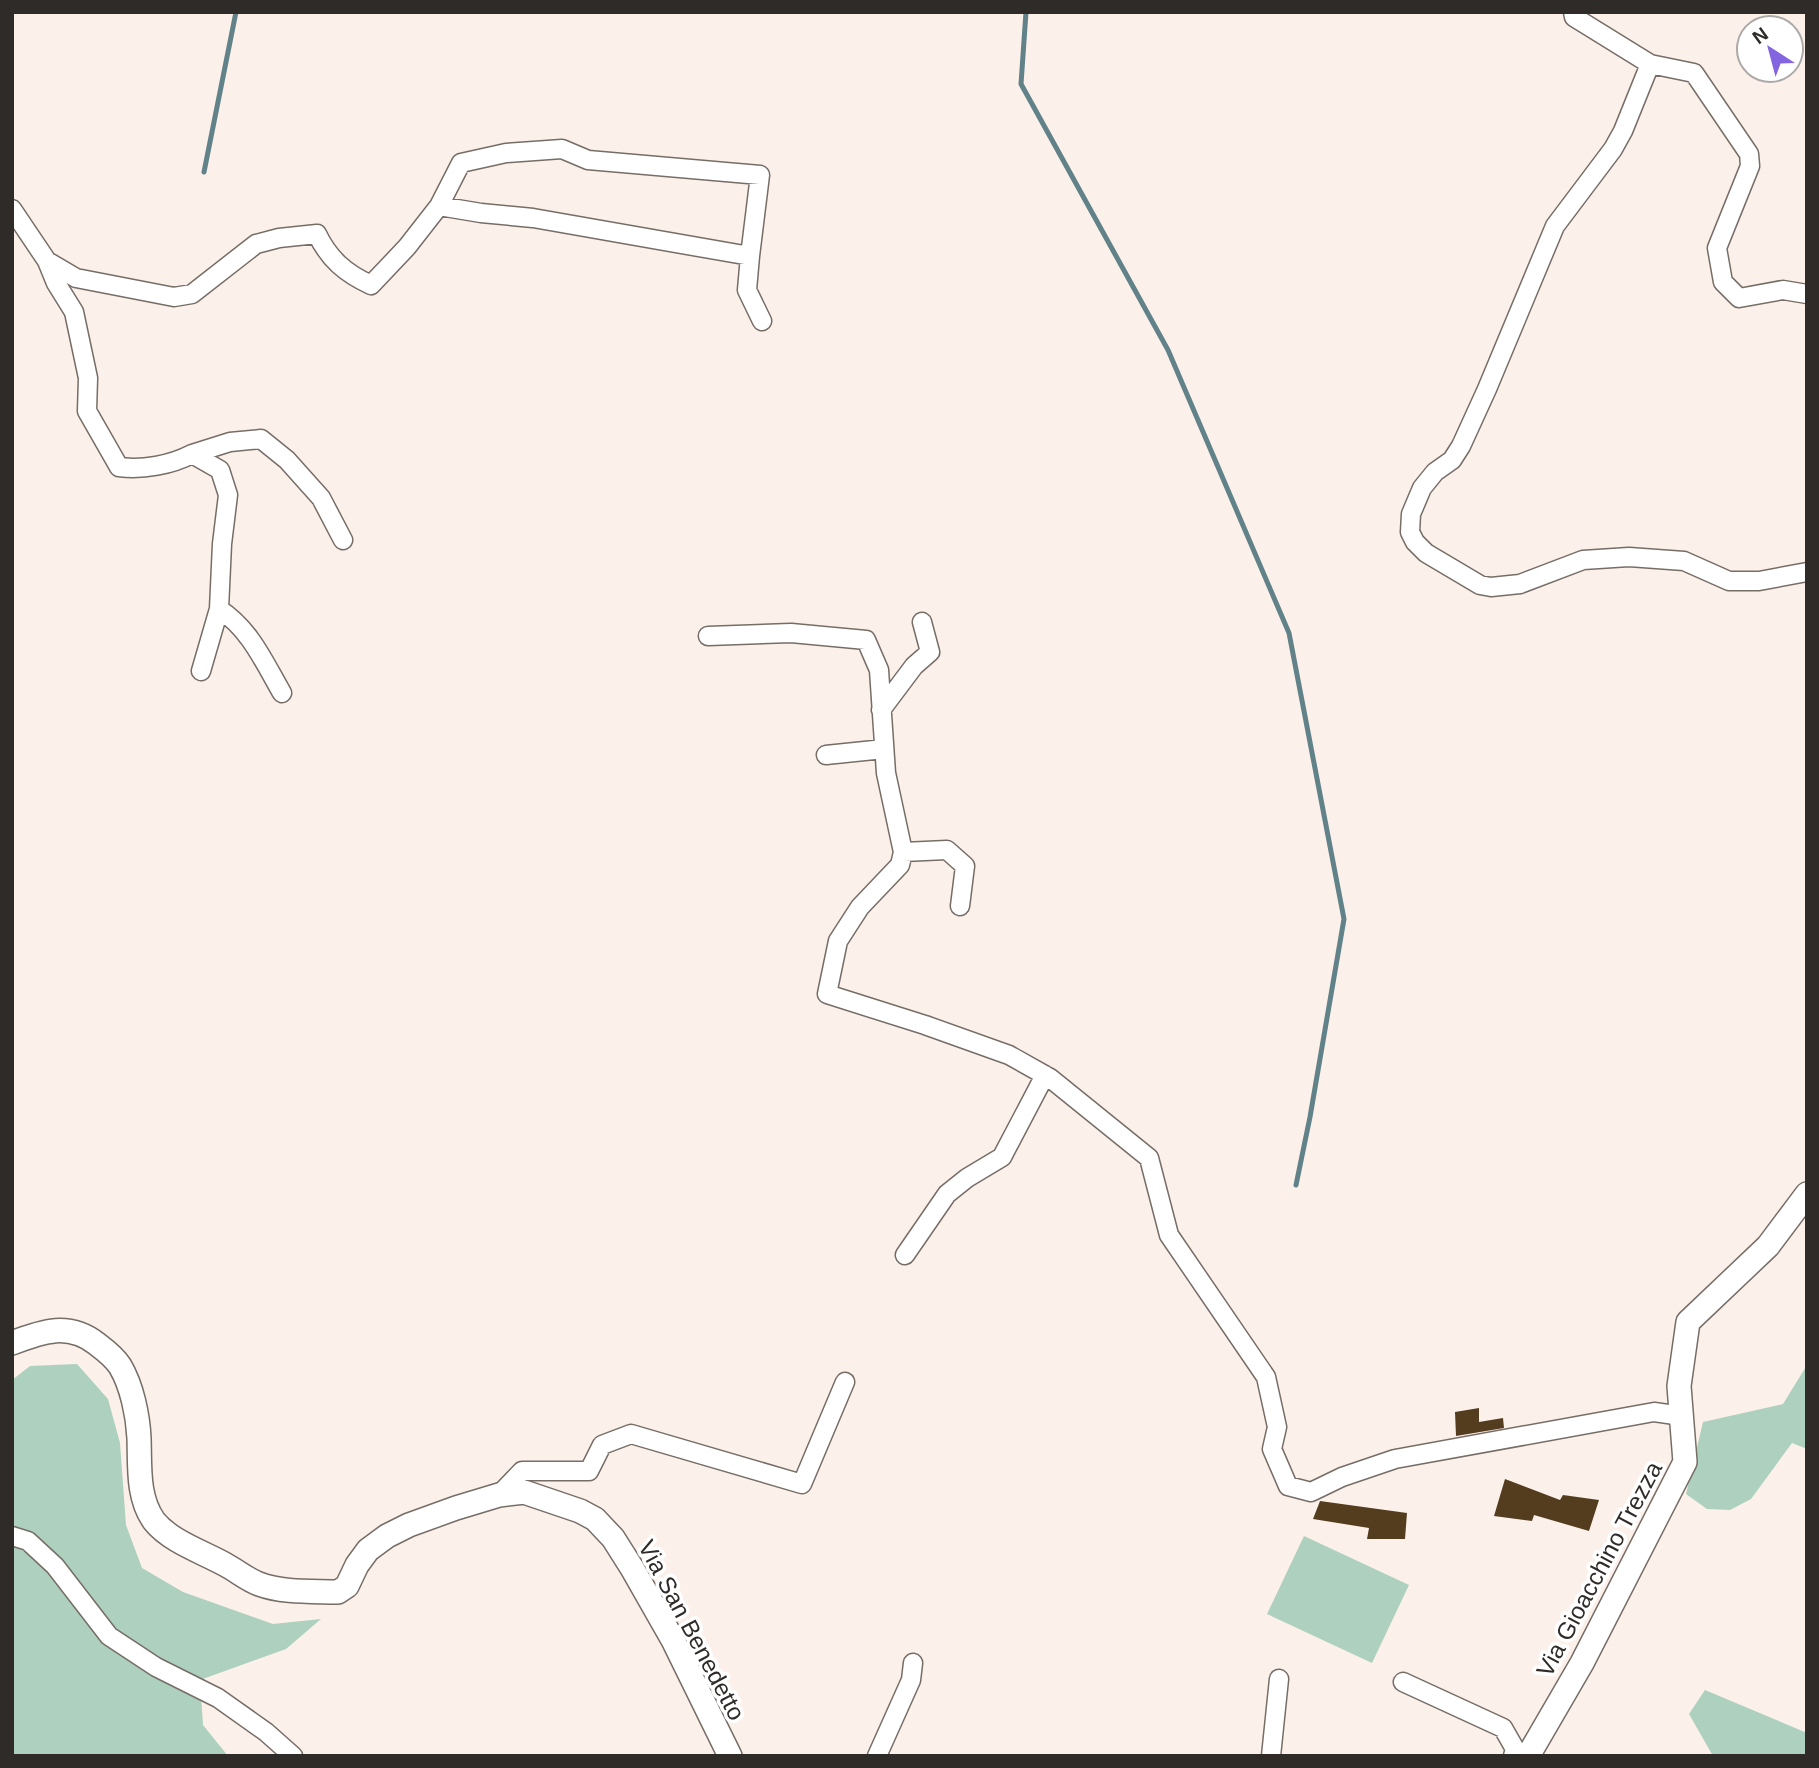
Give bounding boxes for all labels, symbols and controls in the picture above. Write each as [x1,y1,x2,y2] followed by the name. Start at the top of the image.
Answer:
[1735,14,1805,84] north arrow
[1749,23,1772,48] text: N
[1531,1456,1667,1681] street label: Via Gioacchino Trezza
[633,1535,751,1725] street label: Via San Benedetto

